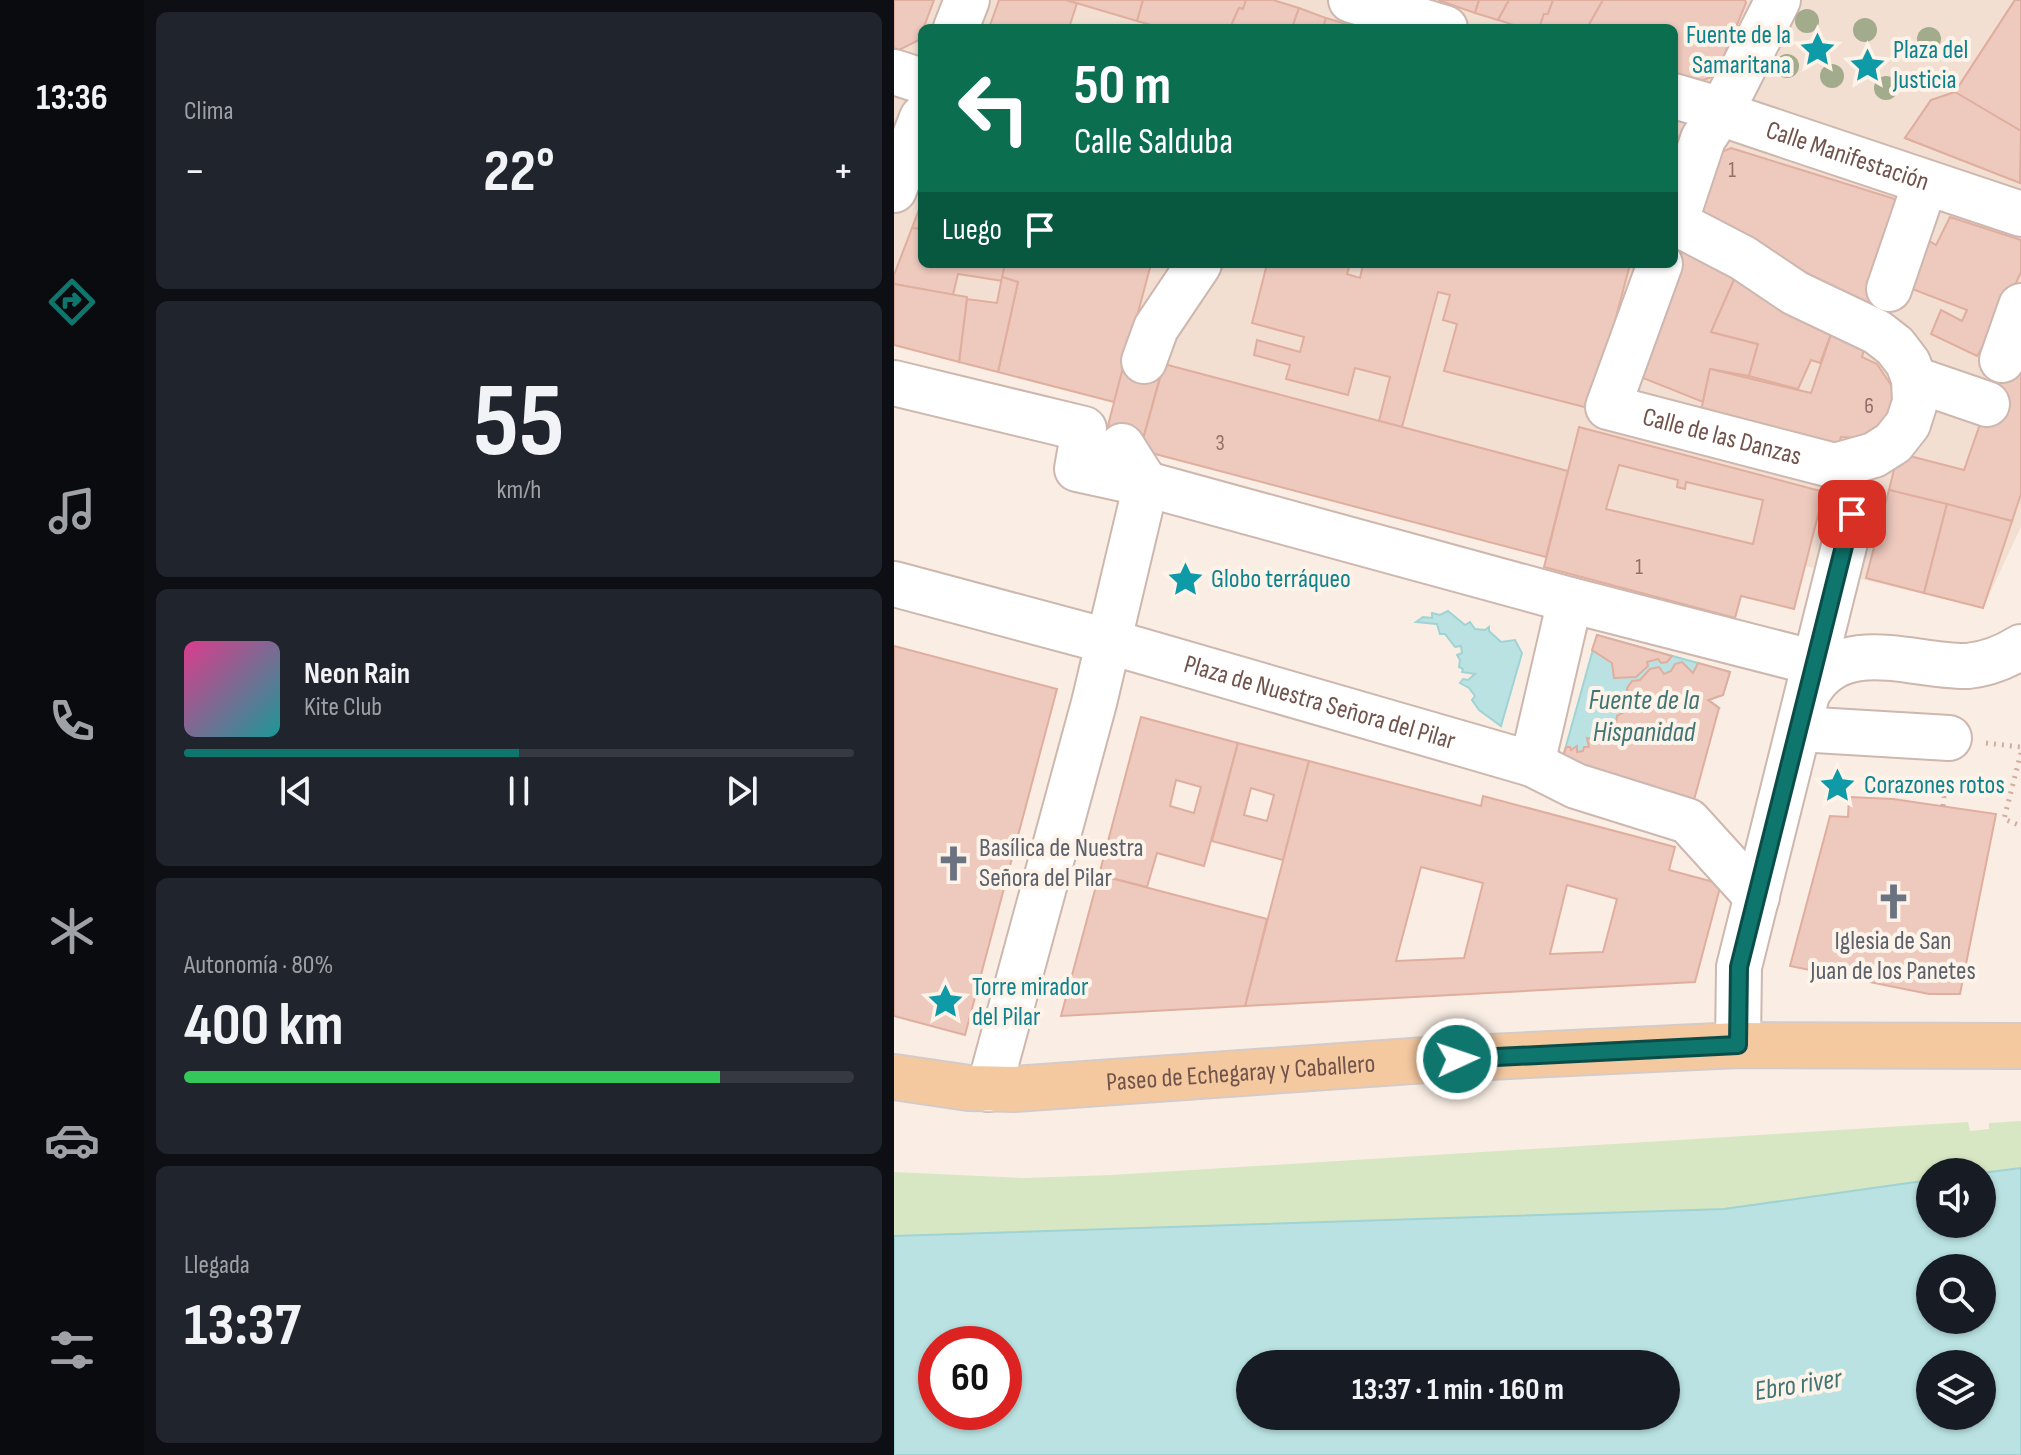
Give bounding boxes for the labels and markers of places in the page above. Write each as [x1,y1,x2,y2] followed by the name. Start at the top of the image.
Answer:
[1686,20,1791,81] place label: Fuente de la Samaritana
[1798,31,1836,69] place icon: Fuente de la Samaritana
[1892,35,1968,96] place label: Plaza del Justicia
[1848,46,1886,84] place icon: Plaza del Justicia
[1818,480,1886,548] pin
[1166,560,1204,598] place icon: Globo terráqueo
[1211,564,1351,595] place label: Globo terráqueo
[1819,766,1857,804] place icon: Corazones rotos
[1864,770,2005,801] place label: Corazones rotos
[979,833,1144,894] place label: Basílica de Nuestra Señora del Pilar
[934,844,972,882] church icon: Basílica de Nuestra Señora del Pilar
[1874,883,1912,921] church icon: Iglesia de San Juan de los Panetes
[1809,926,1976,987] place label: Iglesia de San Juan de los Panetes
[972,972,1089,1033] place label: Torre mirador del Pilar
[927,983,965,1021] place icon: Torre mirador del Pilar

